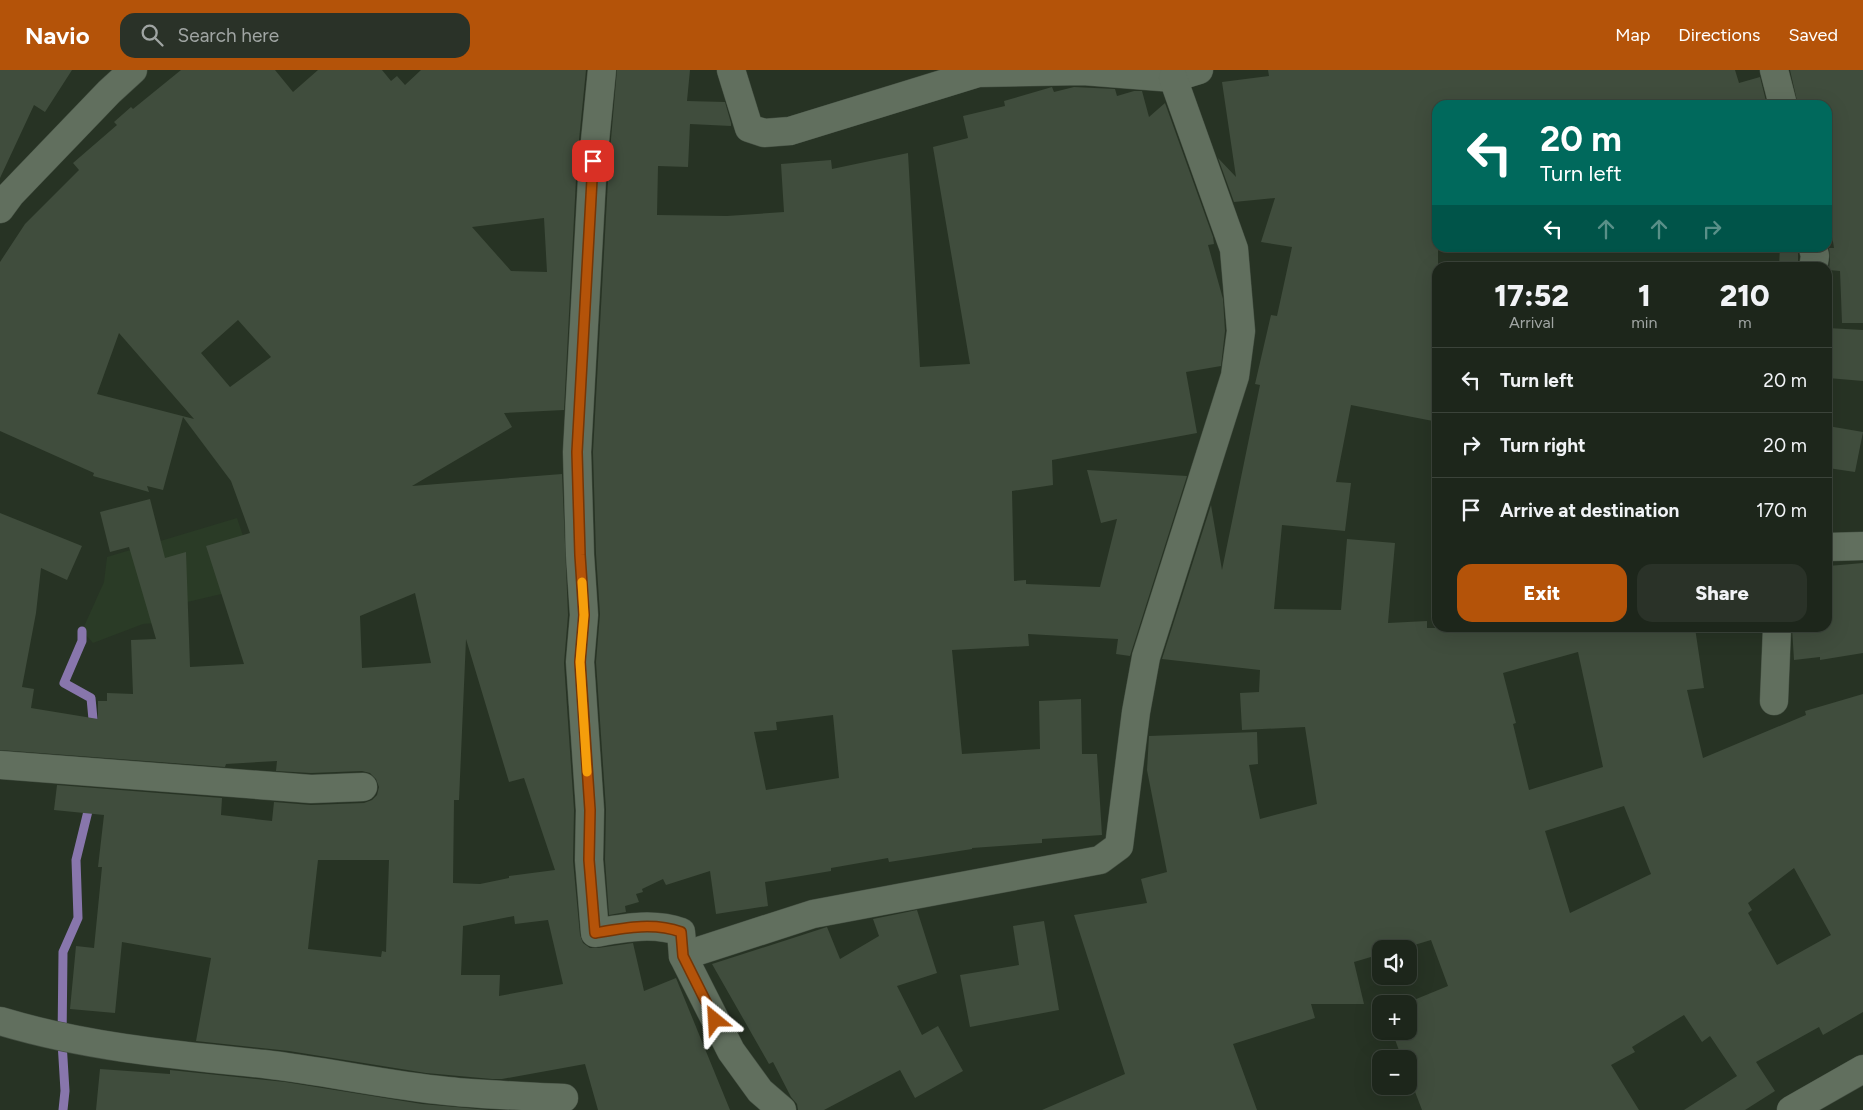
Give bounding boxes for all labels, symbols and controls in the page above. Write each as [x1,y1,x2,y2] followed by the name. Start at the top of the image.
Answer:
[120,13,470,58] search box
[25,21,90,50] text: Navio
[138,21,166,49] icon: search
[178,24,279,47] text: Search here
[1615,24,1650,46] text: Map
[1678,24,1760,46] text: Directions
[1788,24,1838,46] text: Saved
[1540,118,1622,160] text: 20 m
[1457,120,1522,185] icon: left
[572,140,614,182] pin
[579,147,607,175] icon: arrive
[1540,160,1622,187] text: Turn left
[1539,215,1567,243] icon: left
[1592,215,1620,243] icon: ahead
[1645,215,1673,243] icon: ahead
[1698,215,1726,243] icon: right
[1494,277,1569,314] text: 17:52
[1638,277,1651,314] text: 1
[1720,277,1770,314] text: 210
[1509,313,1554,332] text: Arrival
[1631,313,1657,332] text: min
[1738,313,1752,332] text: m
[1457,366,1485,394] icon: left
[1500,369,1574,392] text: Turn left
[1763,369,1807,392] text: 20 m
[1457,431,1485,459] icon: right
[1500,434,1586,457] text: Turn right
[1763,434,1807,457] text: 20 m
[1457,496,1485,524] icon: arrive
[1500,499,1679,522] text: Arrive at destination
[1756,499,1807,522] text: 170 m
[1457,564,1627,622] button: Exit
[1637,564,1807,622] button: Share
[1372,940,1417,1095] map controls
[1372,940,1417,985] button: sound
[688,993,740,1045] position arrow
[1372,995,1417,1040] button: +
[1372,1050,1417,1095] button: −

